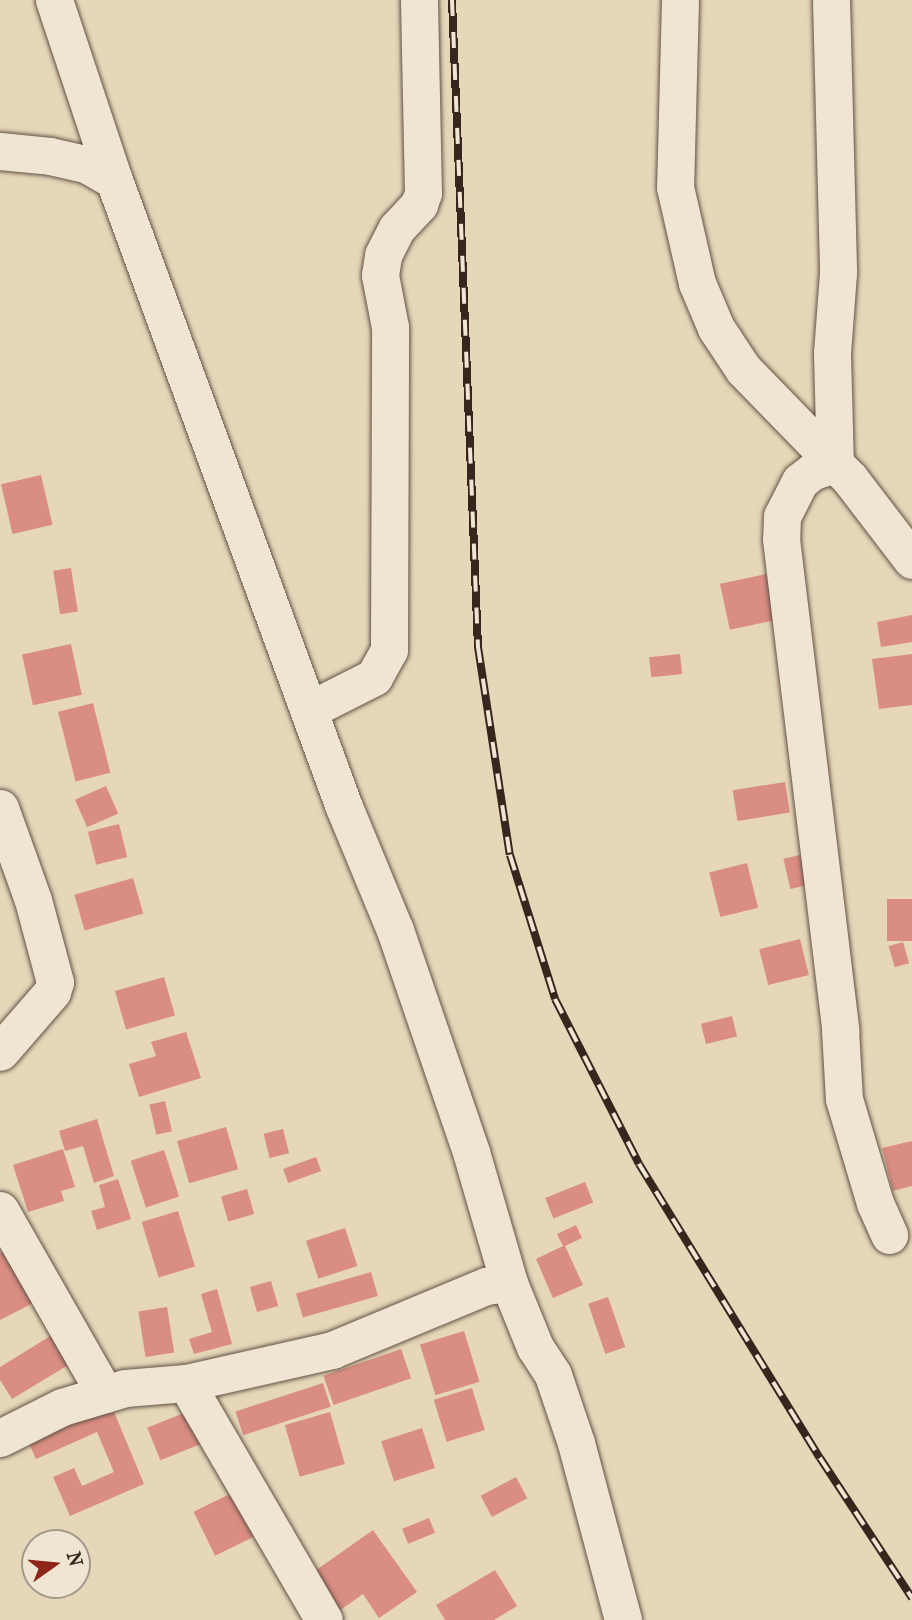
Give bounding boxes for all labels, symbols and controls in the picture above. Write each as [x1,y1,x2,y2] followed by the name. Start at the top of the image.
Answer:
[21,1529,91,1599] north arrow
[62,1549,87,1569] text: N

